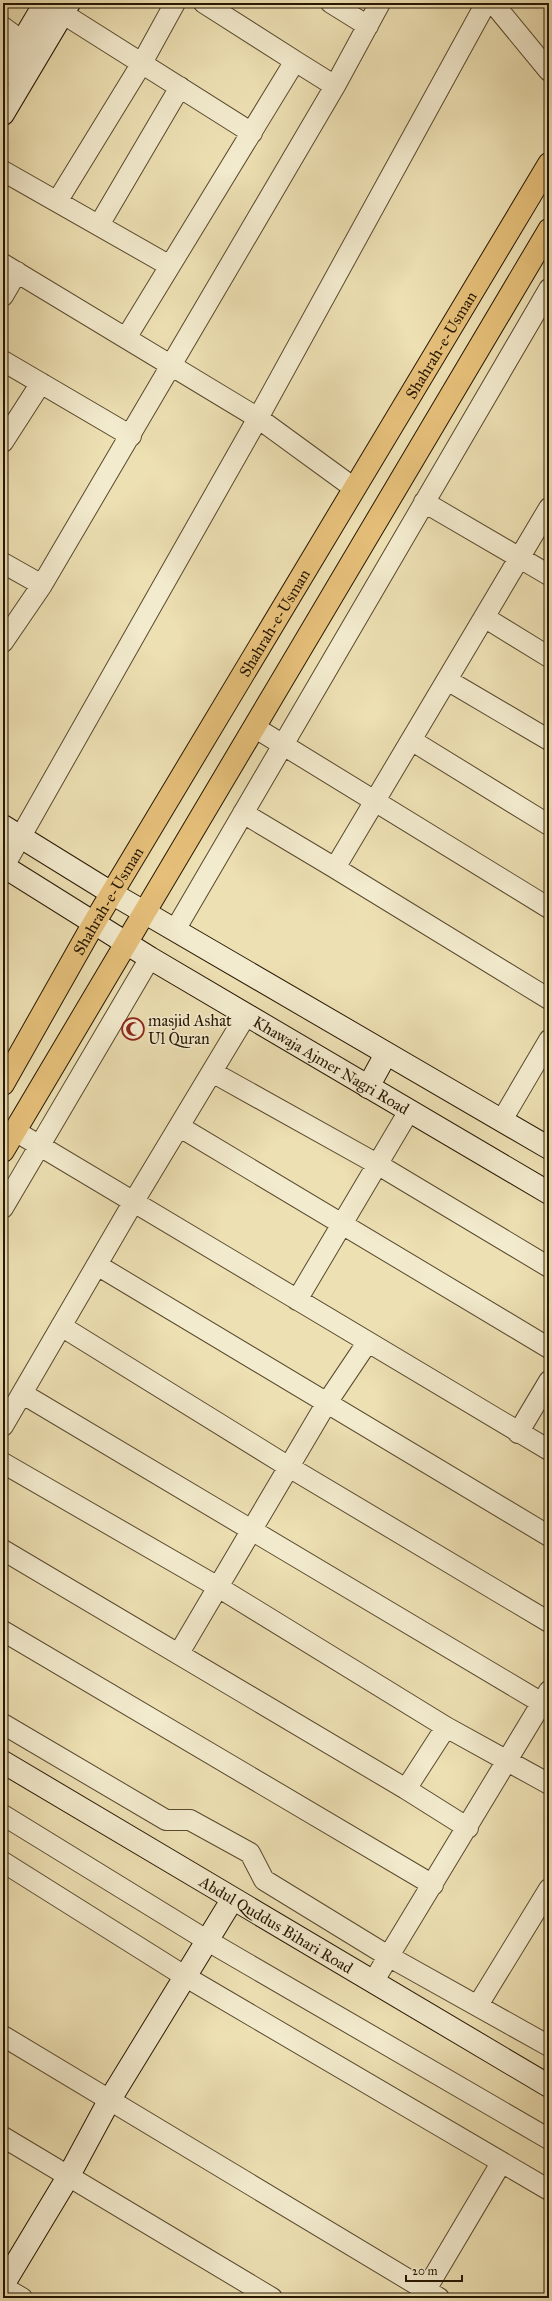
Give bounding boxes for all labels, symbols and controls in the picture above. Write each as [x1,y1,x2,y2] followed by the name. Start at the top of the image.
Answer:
[401,287,480,402] street label: Shahrah-e-Usman
[234,565,314,680] street label: Shahrah-e-Usman
[68,843,147,958] street label: Shahrah-e-Usman
[148,1011,232,1048] place label: masjid Ashat Ul Quran
[250,1012,413,1118] street label: Khawaja Ajmer Nagri Road
[120,1016,146,1042] mosque icon: masjid Ashat Ul Quran
[195,1871,357,1977] street label: Abdul Quddus Bihari Road
[406,2257,462,2283] scale bar
[412,2264,438,2278] text: 20 m

